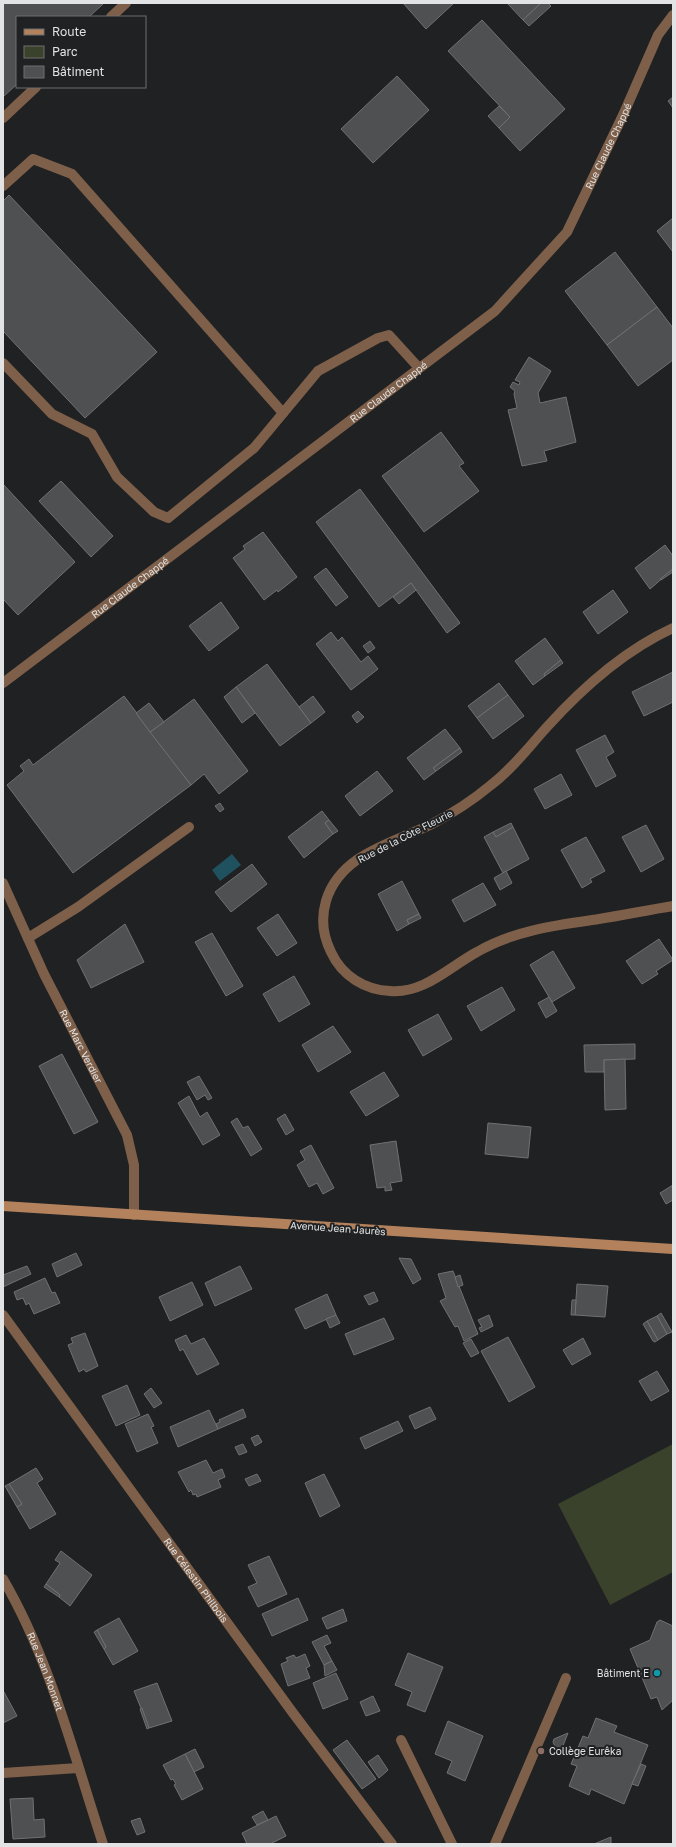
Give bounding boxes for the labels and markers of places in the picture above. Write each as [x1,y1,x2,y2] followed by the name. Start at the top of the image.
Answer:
[597,1667,649,1679] place label: Bâtiment E
[652,1668,662,1678] marker: Bâtiment E
[549,1745,621,1757] place label: Collège Eurêka
[536,1746,546,1756] marker: Collège Eurêka

